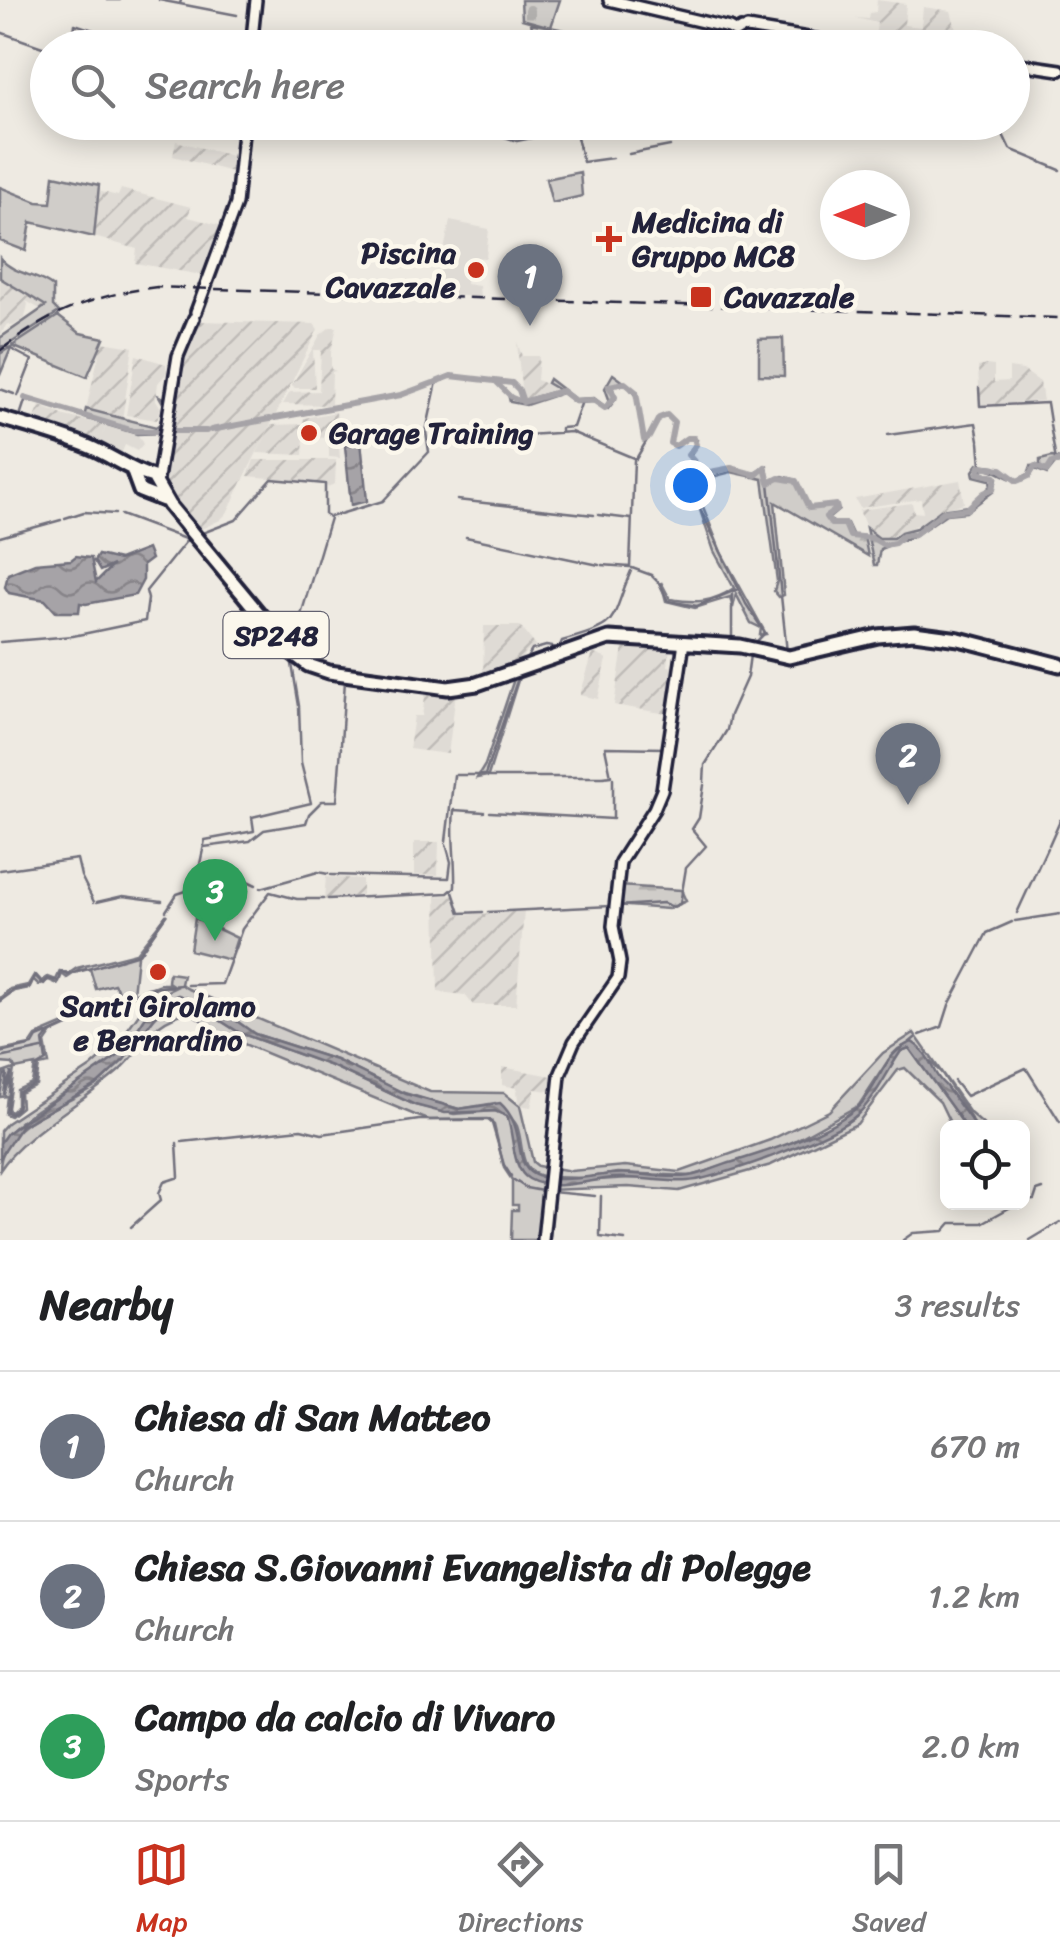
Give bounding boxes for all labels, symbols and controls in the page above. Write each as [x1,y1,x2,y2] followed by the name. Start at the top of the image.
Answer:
[30,30,1030,140] search box
[145,52,345,119] text: Search here
[65,58,120,113] icon: search
[820,170,910,260] north arrow
[631,195,795,283] place label: Medicina di Gruppo MC8
[325,226,457,314] place label: Piscina Cavazzale
[596,226,622,252] marker: Medicina di Gruppo MC8
[498,244,562,326] pin: 1
[465,259,487,281] marker: Piscina Cavazzale
[723,270,855,324] place label: Cavazzale
[688,284,714,310] marker: Cavazzale
[329,406,534,460] place label: Garage Training
[298,422,320,444] marker: Garage Training
[665,460,716,511] your location
[224,612,328,658] road number: SP248
[876,722,940,805] pin: 2
[182,858,248,941] pin: 3
[147,961,169,983] marker: Santi Girolamo e Bernardino
[59,979,256,1067] place label: Santi Girolamo e Bernardino
[940,1120,1030,1210] map controls
[940,1120,1030,1210] button: locate
[40,1268,173,1342] text: Nearby
[895,1277,1020,1334] text: 3 results
[135,1384,491,1451] text: Chiesa di San Matteo
[66,1418,79,1475] text: 1
[930,1418,1020,1475] text: 670 m
[135,1451,235,1508] text: Church
[135,1534,811,1601] text: Chiesa S.Giovanni Evangelista di Polegge
[63,1568,82,1625] text: 2
[928,1568,1020,1625] text: 1.2 km
[135,1601,235,1658] text: Church
[135,1684,555,1751] text: Campo da calcio di Vivaro
[64,1718,81,1775] text: 3
[922,1718,1020,1775] text: 2.0 km
[135,1751,229,1808] text: Sports
[134,1837,189,1946] tab: Map
[458,1837,583,1946] tab: Directions
[852,1837,926,1946] tab: Saved

